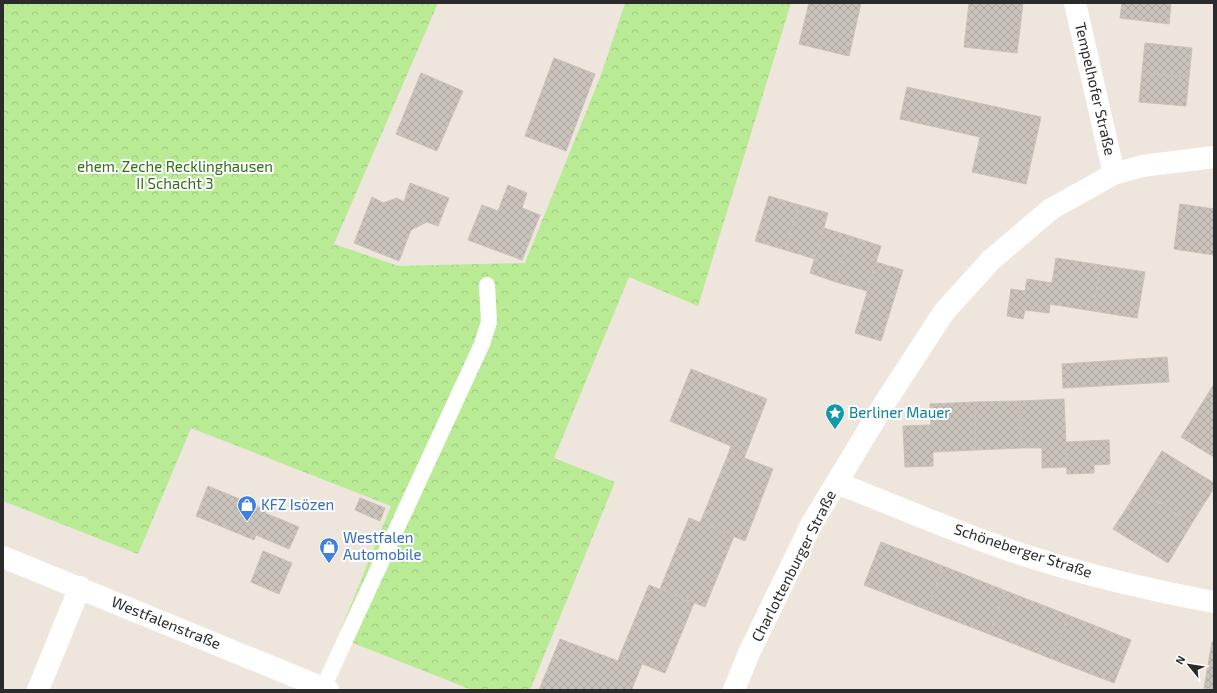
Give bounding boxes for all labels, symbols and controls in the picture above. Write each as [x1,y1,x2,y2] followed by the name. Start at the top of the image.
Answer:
[1072,21,1120,157] street label: Tempelhofer Straße
[77,157,273,192] park label: ehem. Zeche Recklinghausen II Schacht 3
[824,402,846,430] place icon: Berliner Mauer
[849,403,950,421] place label: Berliner Mauer
[747,487,839,644] street label: Charlottenburger Straße
[236,494,258,522] shop icon: KFZ Isözen
[261,495,334,513] place label: KFZ Isözen
[952,519,1095,581] street label: Schöneberger Straße
[343,528,422,563] place label: Westfalen Automobile
[318,536,340,564] shop icon: Westfalen Automobile
[109,592,224,652] street label: Westfalenstraße
[1169,645,1209,685] north arrow
[1172,653,1188,666] text: N

